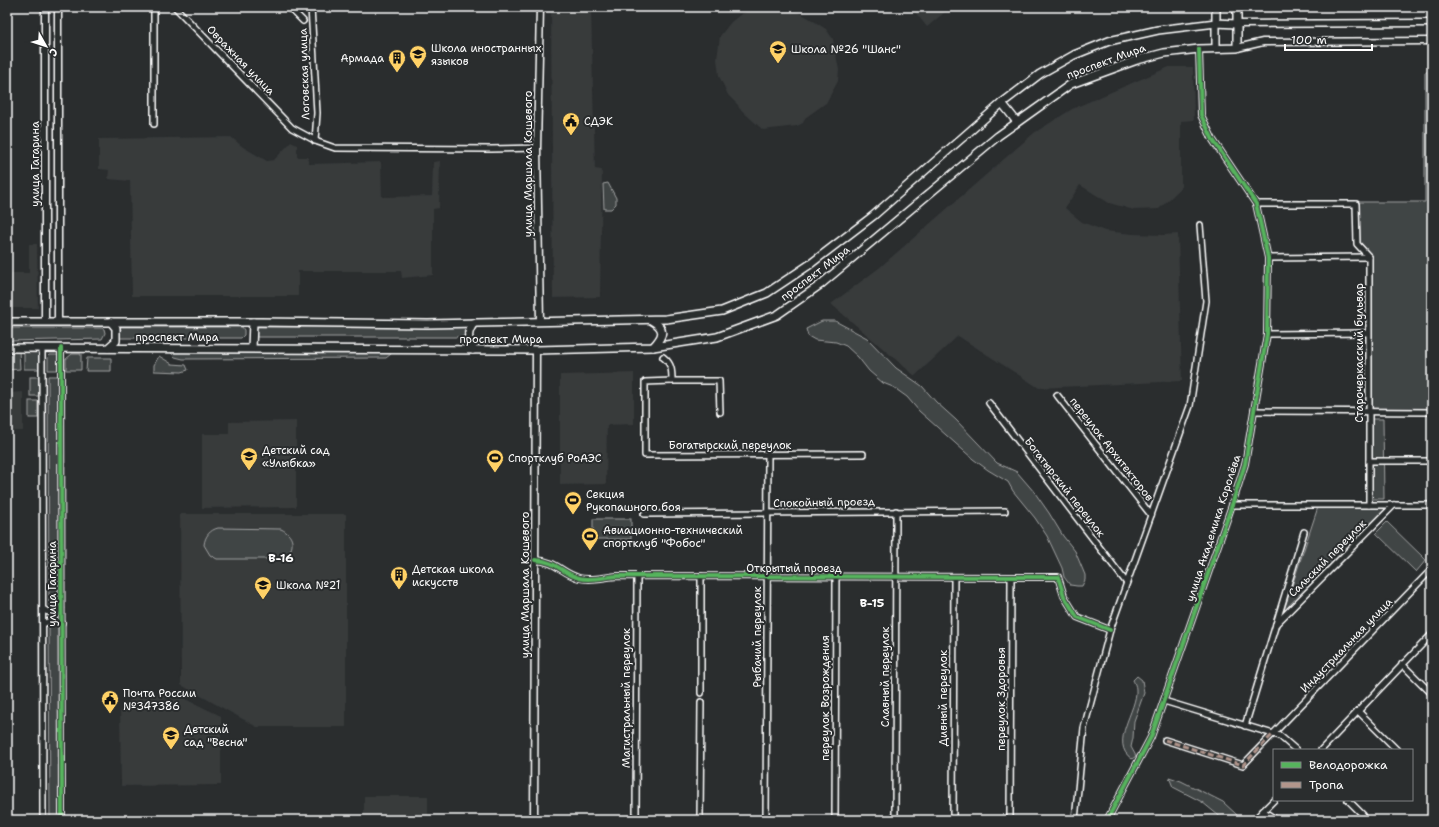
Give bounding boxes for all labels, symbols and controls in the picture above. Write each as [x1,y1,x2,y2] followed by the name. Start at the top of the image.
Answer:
[203,22,278,99] street label: Овражная улица
[26,26,66,66] north arrow
[1285,26,1372,52] scale bar
[295,28,314,120] street label: Логовская улица
[1291,32,1327,48] text: 100 m
[768,39,788,64] school or university icon: Школа №26 "Шанс"
[1065,40,1148,83] street label: проспект Мира
[431,41,542,69] place label: Школа иностранных языков
[791,42,901,57] place label: Школа №26 "Шанс"
[408,44,428,69] school or university icon: Школа иностранных языков
[45,45,61,60] text: С
[387,48,407,73] building icon: Армада
[340,51,384,66] place label: Армада
[521,90,536,237] street label: улица Маршала Кошевого
[561,111,581,136] public building icon: СДЭК
[584,114,613,129] place label: СДЭК
[28,121,43,207] street label: улица Гагарина
[778,242,853,304] street label: проспект Мира
[1352,283,1367,423] street label: Старочеркасский бульвар
[135,330,219,345] street label: проспект Мира
[459,332,543,347] street label: проспект Мира
[1066,394,1157,504] street label: переулок Архитекторов
[1021,434,1108,540] street label: Богатырский переулок
[669,438,792,453] street label: Богатырский переулок
[262,443,330,471] place label: Детский сад «Улыбка»
[239,446,259,471] school or university icon: Детский сад «Улыбка»
[485,448,505,473] sports icon: Спортклуб РоАЭС
[508,451,602,466] place label: Спортклуб РоАЭС
[1183,453,1244,604] street label: улица Академика Королёва
[586,487,681,515] place label: Секция Рукопашного боя
[563,490,583,515] sports icon: Секция Рукопашного боя
[773,494,875,511] street label: Спокойный проезд
[518,511,533,658] street label: улица Маршала Кошевого
[1285,516,1370,600] street label: Сальский переулок
[603,523,743,551] place label: Авиационно-технический спортклуб "Фобос"
[580,526,600,551] sports icon: Авиационно-технический спортклуб "Фобос"
[45,541,60,627] street label: улица Гагарина
[268,550,294,566] district label: В-16
[746,561,842,576] street label: Открытый проезд
[412,562,494,590] place label: Детская школа искусств
[389,565,409,590] building icon: Детская школа искусств
[253,575,273,600] school or university icon: Школа №21
[276,578,340,593] place label: Школа №21
[750,586,765,687] street label: Рыбачий переулок
[860,595,884,611] district label: В-15
[1297,595,1396,696] street label: Индустриальная улица
[878,627,893,727] street label: Славный переулок
[619,628,634,768] street label: Магистральный переулок
[818,635,833,761] street label: переулок Возрождения
[994,647,1009,751] street label: переулок Здоровья
[936,650,951,746] street label: Дивный переулок
[123,686,196,714] place label: Почта России №347386
[100,689,120,714] public building icon: Почта России №347386
[184,722,247,750] place label: Детский сад "Весна"
[161,725,181,750] school or university icon: Детский сад "Весна"
[1273,749,1413,801] legend
[1309,757,1388,773] text: Велодорожка
[1309,777,1344,793] text: Тропа

